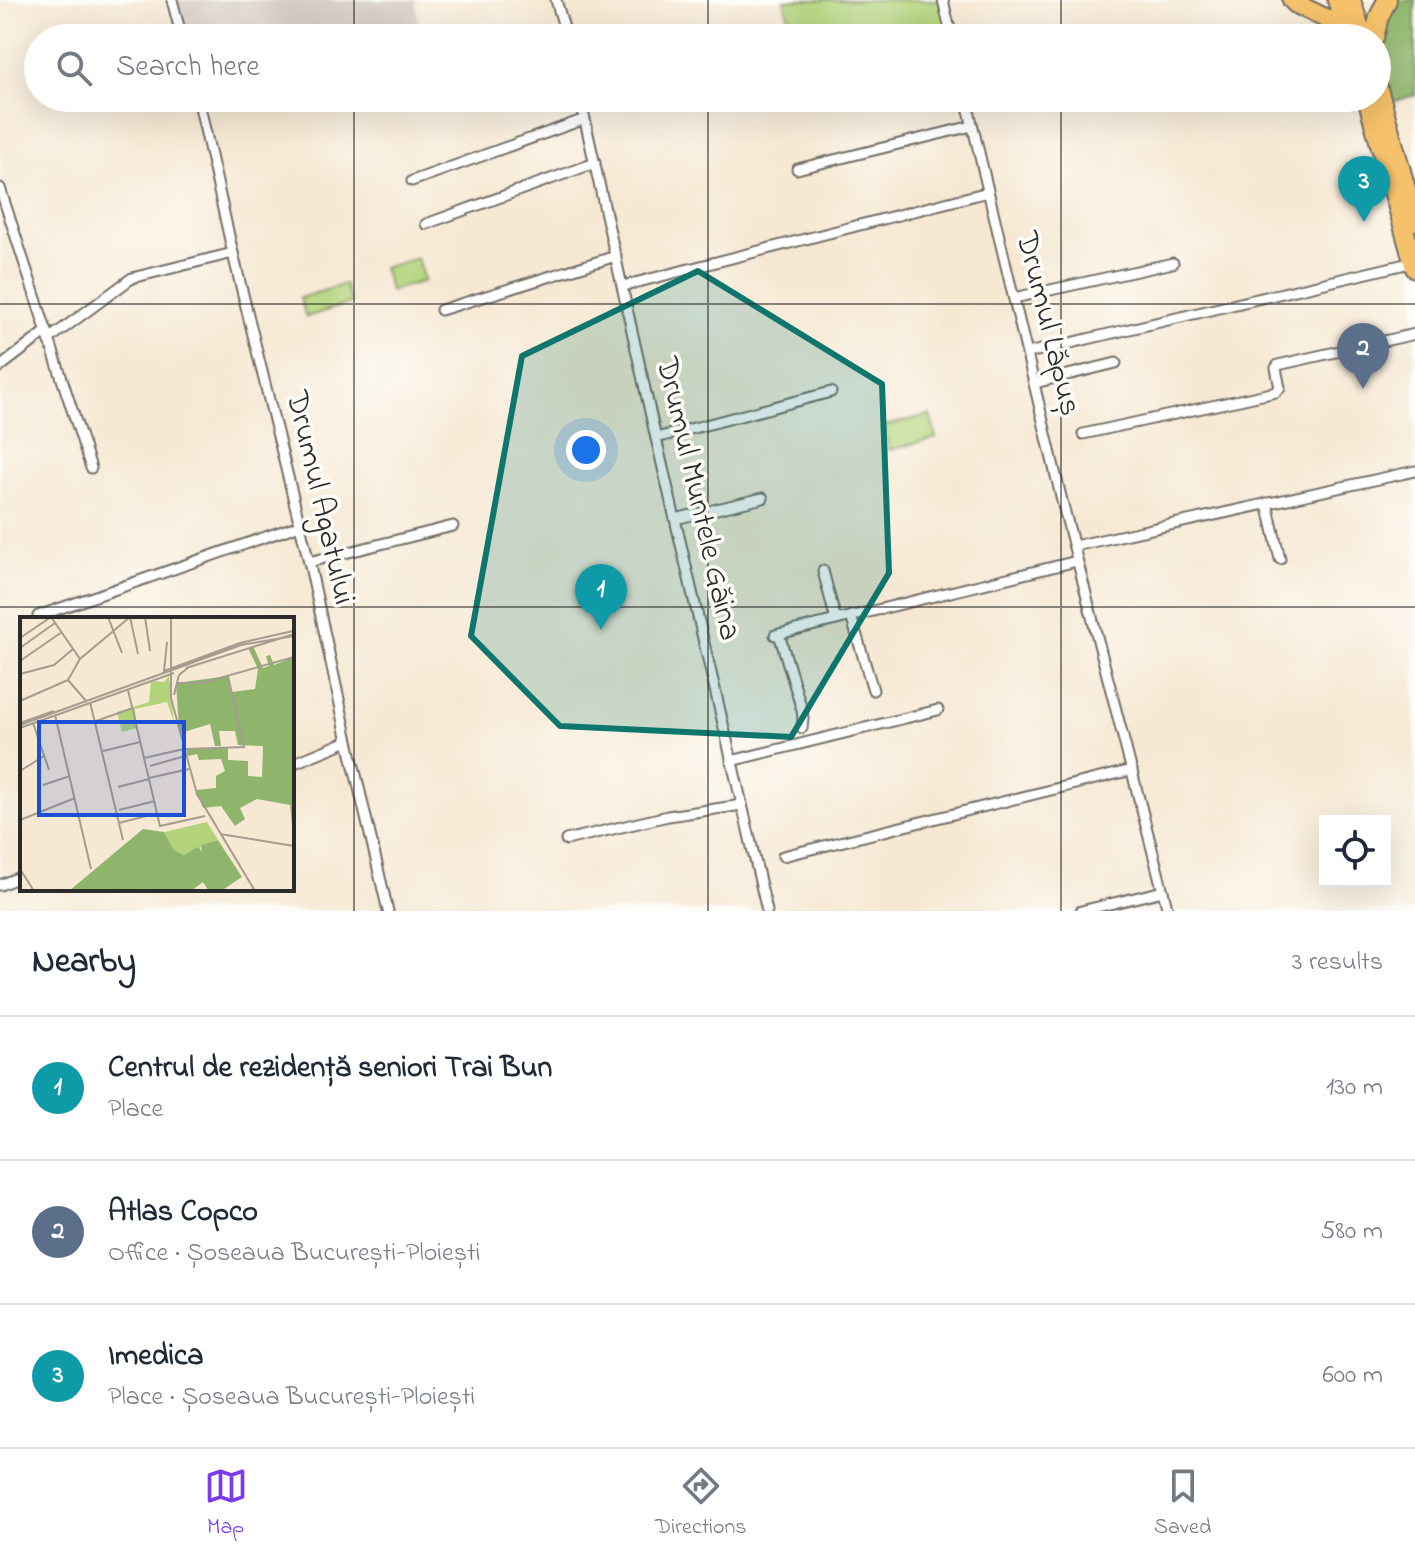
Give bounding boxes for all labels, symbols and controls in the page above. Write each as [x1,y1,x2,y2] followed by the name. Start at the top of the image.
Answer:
[24,24,1391,112] search box
[52,46,96,90] icon: search
[116,46,260,90] text: Search here
[1338,156,1390,222] pin: 3
[1001,226,1093,421] street label: Drumul Lăpuș
[1337,323,1389,389] pin: 2
[641,352,752,645] street label: Drumul Muntele Găina
[271,386,366,609] street label: Drumul Agatului
[566,430,606,470] your location
[575,564,627,630] pin: 1
[20,617,294,891] inset map
[1319,815,1391,887] map controls
[1319,815,1391,887] button: locate
[32,938,136,988] text: Nearby
[1292,944,1383,982] text: 3 results
[108,1047,552,1091] text: Centrul de rezidență seniori Trai Bun
[54,1069,62,1107] text: 1
[1326,1069,1383,1107] text: 130 m
[108,1091,163,1129] text: Place
[108,1191,258,1235] text: Atlas Copco
[52,1213,64,1251] text: 2
[1320,1213,1383,1251] text: 580 m
[108,1235,480,1273] text: Office · Șoseaua București-Ploiești
[108,1335,204,1379] text: Imedica
[53,1357,63,1395] text: 3
[1322,1357,1383,1395] text: 600 m
[108,1379,475,1417] text: Place · Șoseaua București-Ploiești
[204,1464,248,1544] tab: Map
[655,1464,747,1544] tab: Directions
[1154,1464,1211,1544] tab: Saved

